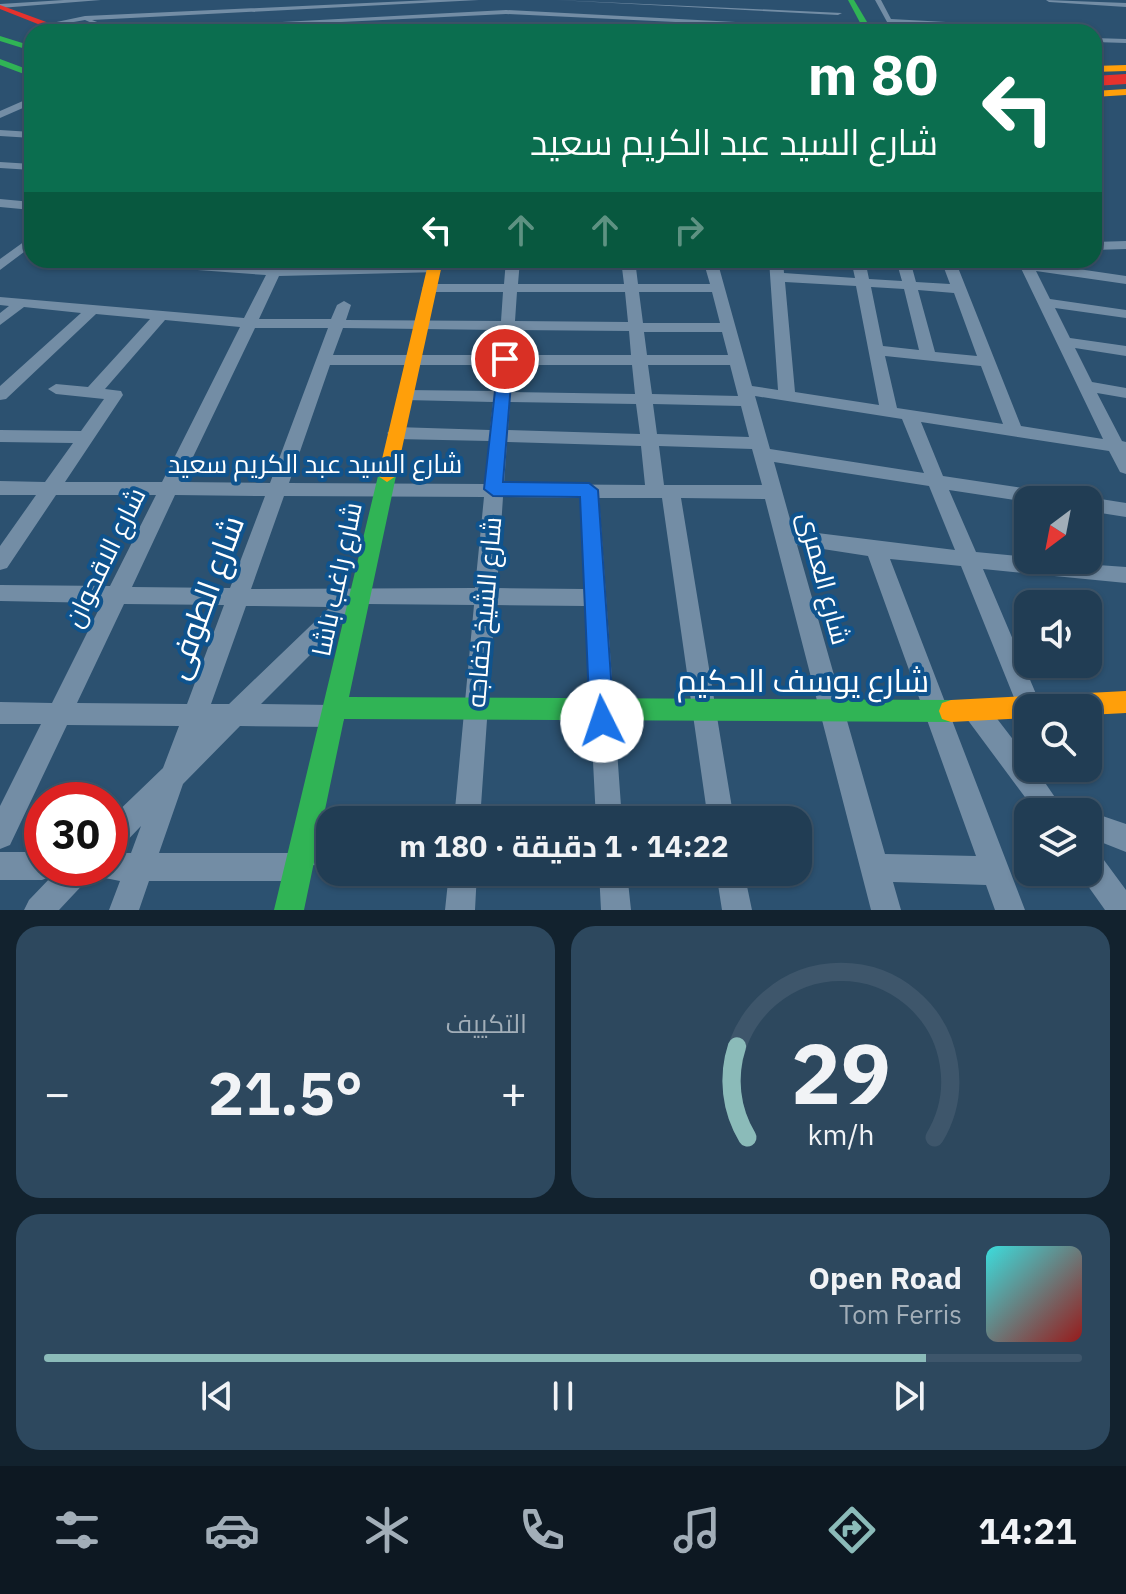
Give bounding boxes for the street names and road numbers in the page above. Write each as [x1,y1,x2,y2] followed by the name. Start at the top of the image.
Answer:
[168,446,462,482] street label: شارع السيد عبد الكريم سعيد
[56,482,153,633] street label: شارع الاقحوان
[303,499,370,659] street label: شارع راغب باشا
[790,508,859,648] street label: شارع العمرى
[155,510,255,685] street label: شارع الطوفى
[458,515,509,709] street label: شارع الشيخ خفاجه
[677,659,929,703] street label: شارع يوسف الحكيم

